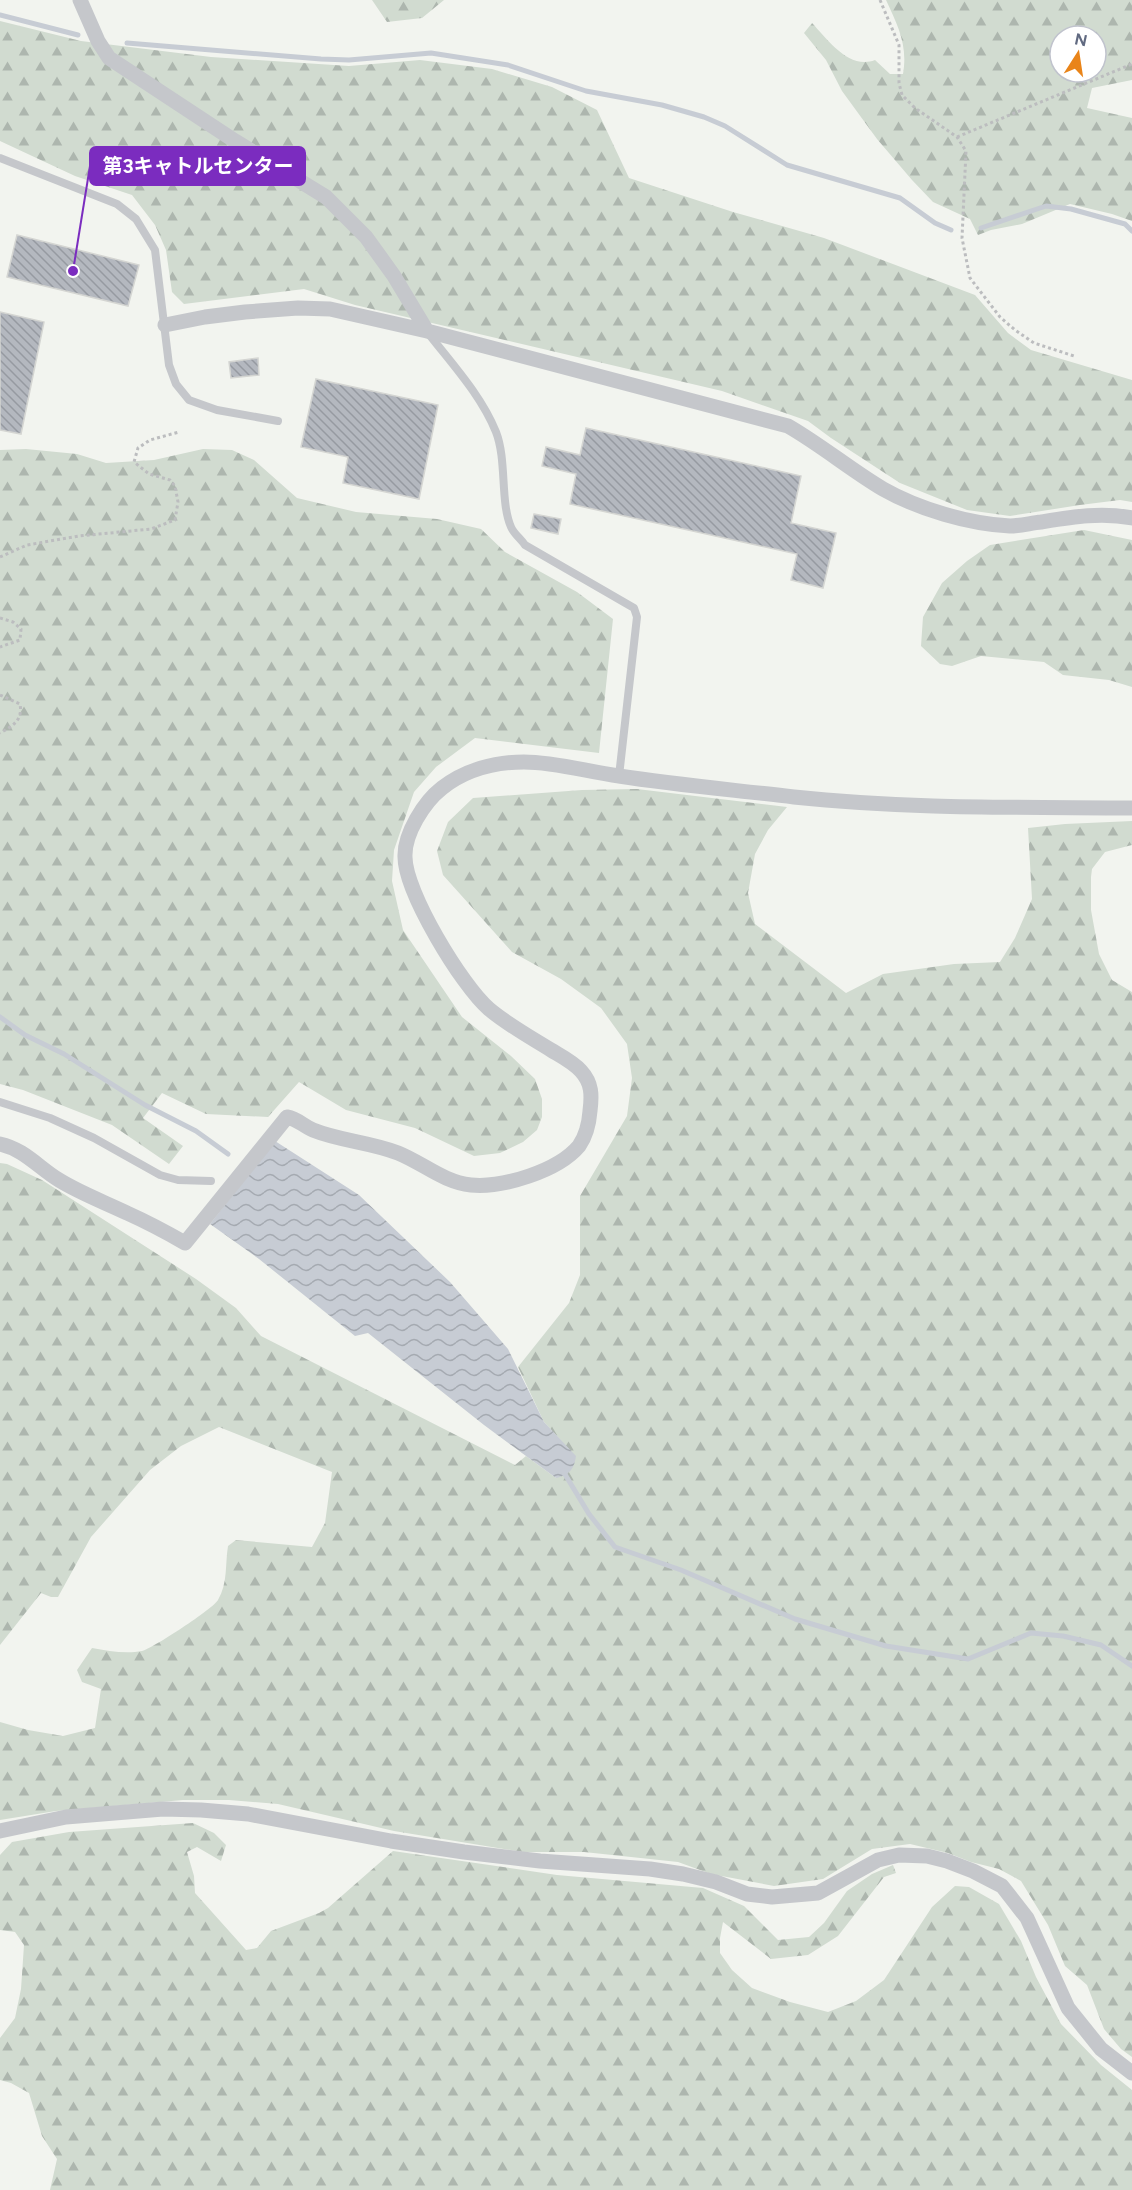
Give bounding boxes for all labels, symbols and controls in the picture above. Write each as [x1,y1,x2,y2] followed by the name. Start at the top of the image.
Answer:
[1048,24,1108,84] north arrow
[1073,29,1089,50] text: N
[90,147,305,185] callout: 第3キャトルセンター
[102,154,294,178] text: 第3キャトルセンター

